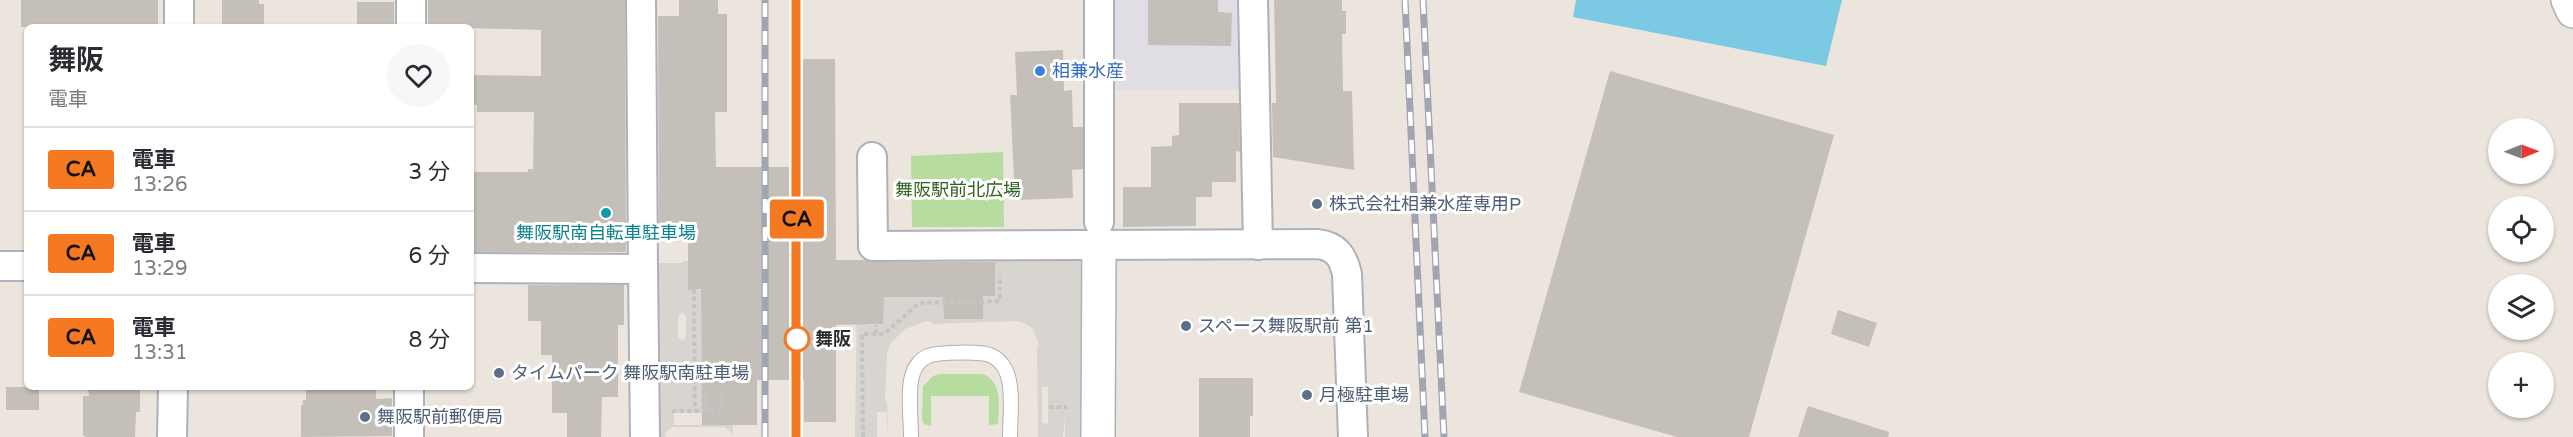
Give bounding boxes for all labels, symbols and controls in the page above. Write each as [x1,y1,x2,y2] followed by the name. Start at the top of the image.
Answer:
[48,43,104,77] text: 舞阪
[387,44,450,107] button: heart
[1052,60,1124,82] place label: 相兼水産
[1033,64,1047,78] marker: 相兼水産
[48,88,88,112] text: 電車
[2488,118,2554,184] north arrow
[2488,118,2554,418] map controls
[132,147,176,173] text: 電車
[66,157,96,182] text: CA
[408,159,450,185] text: 3 分
[132,173,187,197] text: 13:26
[895,179,1021,201] park label: 舞阪駅前北広場
[1329,193,1521,215] place label: 株式会社相兼水産専用P
[2488,196,2554,262] button: locate
[1310,197,1324,211] marker: 株式会社相兼水産専用P
[770,200,824,238] line badge: CA
[599,206,613,220] marker: 舞阪駅南自転車駐車場
[782,207,812,232] text: CA
[516,222,696,244] place label: 舞阪駅南自転車駐車場
[132,231,176,257] text: 電車
[66,241,96,266] text: CA
[408,243,450,269] text: 6 分
[132,257,187,281] text: 13:29
[2488,274,2554,340] button: layers
[132,315,176,341] text: 電車
[1198,315,1374,337] place label: スペース舞阪駅前 第1
[1179,319,1193,333] marker: スペース舞阪駅前 第1
[66,325,96,350] text: CA
[784,326,810,352] marker: 舞阪
[408,327,450,353] text: 8 分
[815,328,851,350] place label: 舞阪
[132,341,187,365] text: 13:31
[2488,352,2554,418] button: +
[511,362,749,384] place label: タイムパーク 舞阪駅南駐車場
[492,366,506,380] marker: タイムパーク 舞阪駅南駐車場
[1319,384,1409,406] place label: 月極駐車場
[1300,388,1314,402] marker: 月極駐車場
[377,406,503,428] place label: 舞阪駅前郵便局
[358,410,372,424] marker: 舞阪駅前郵便局

